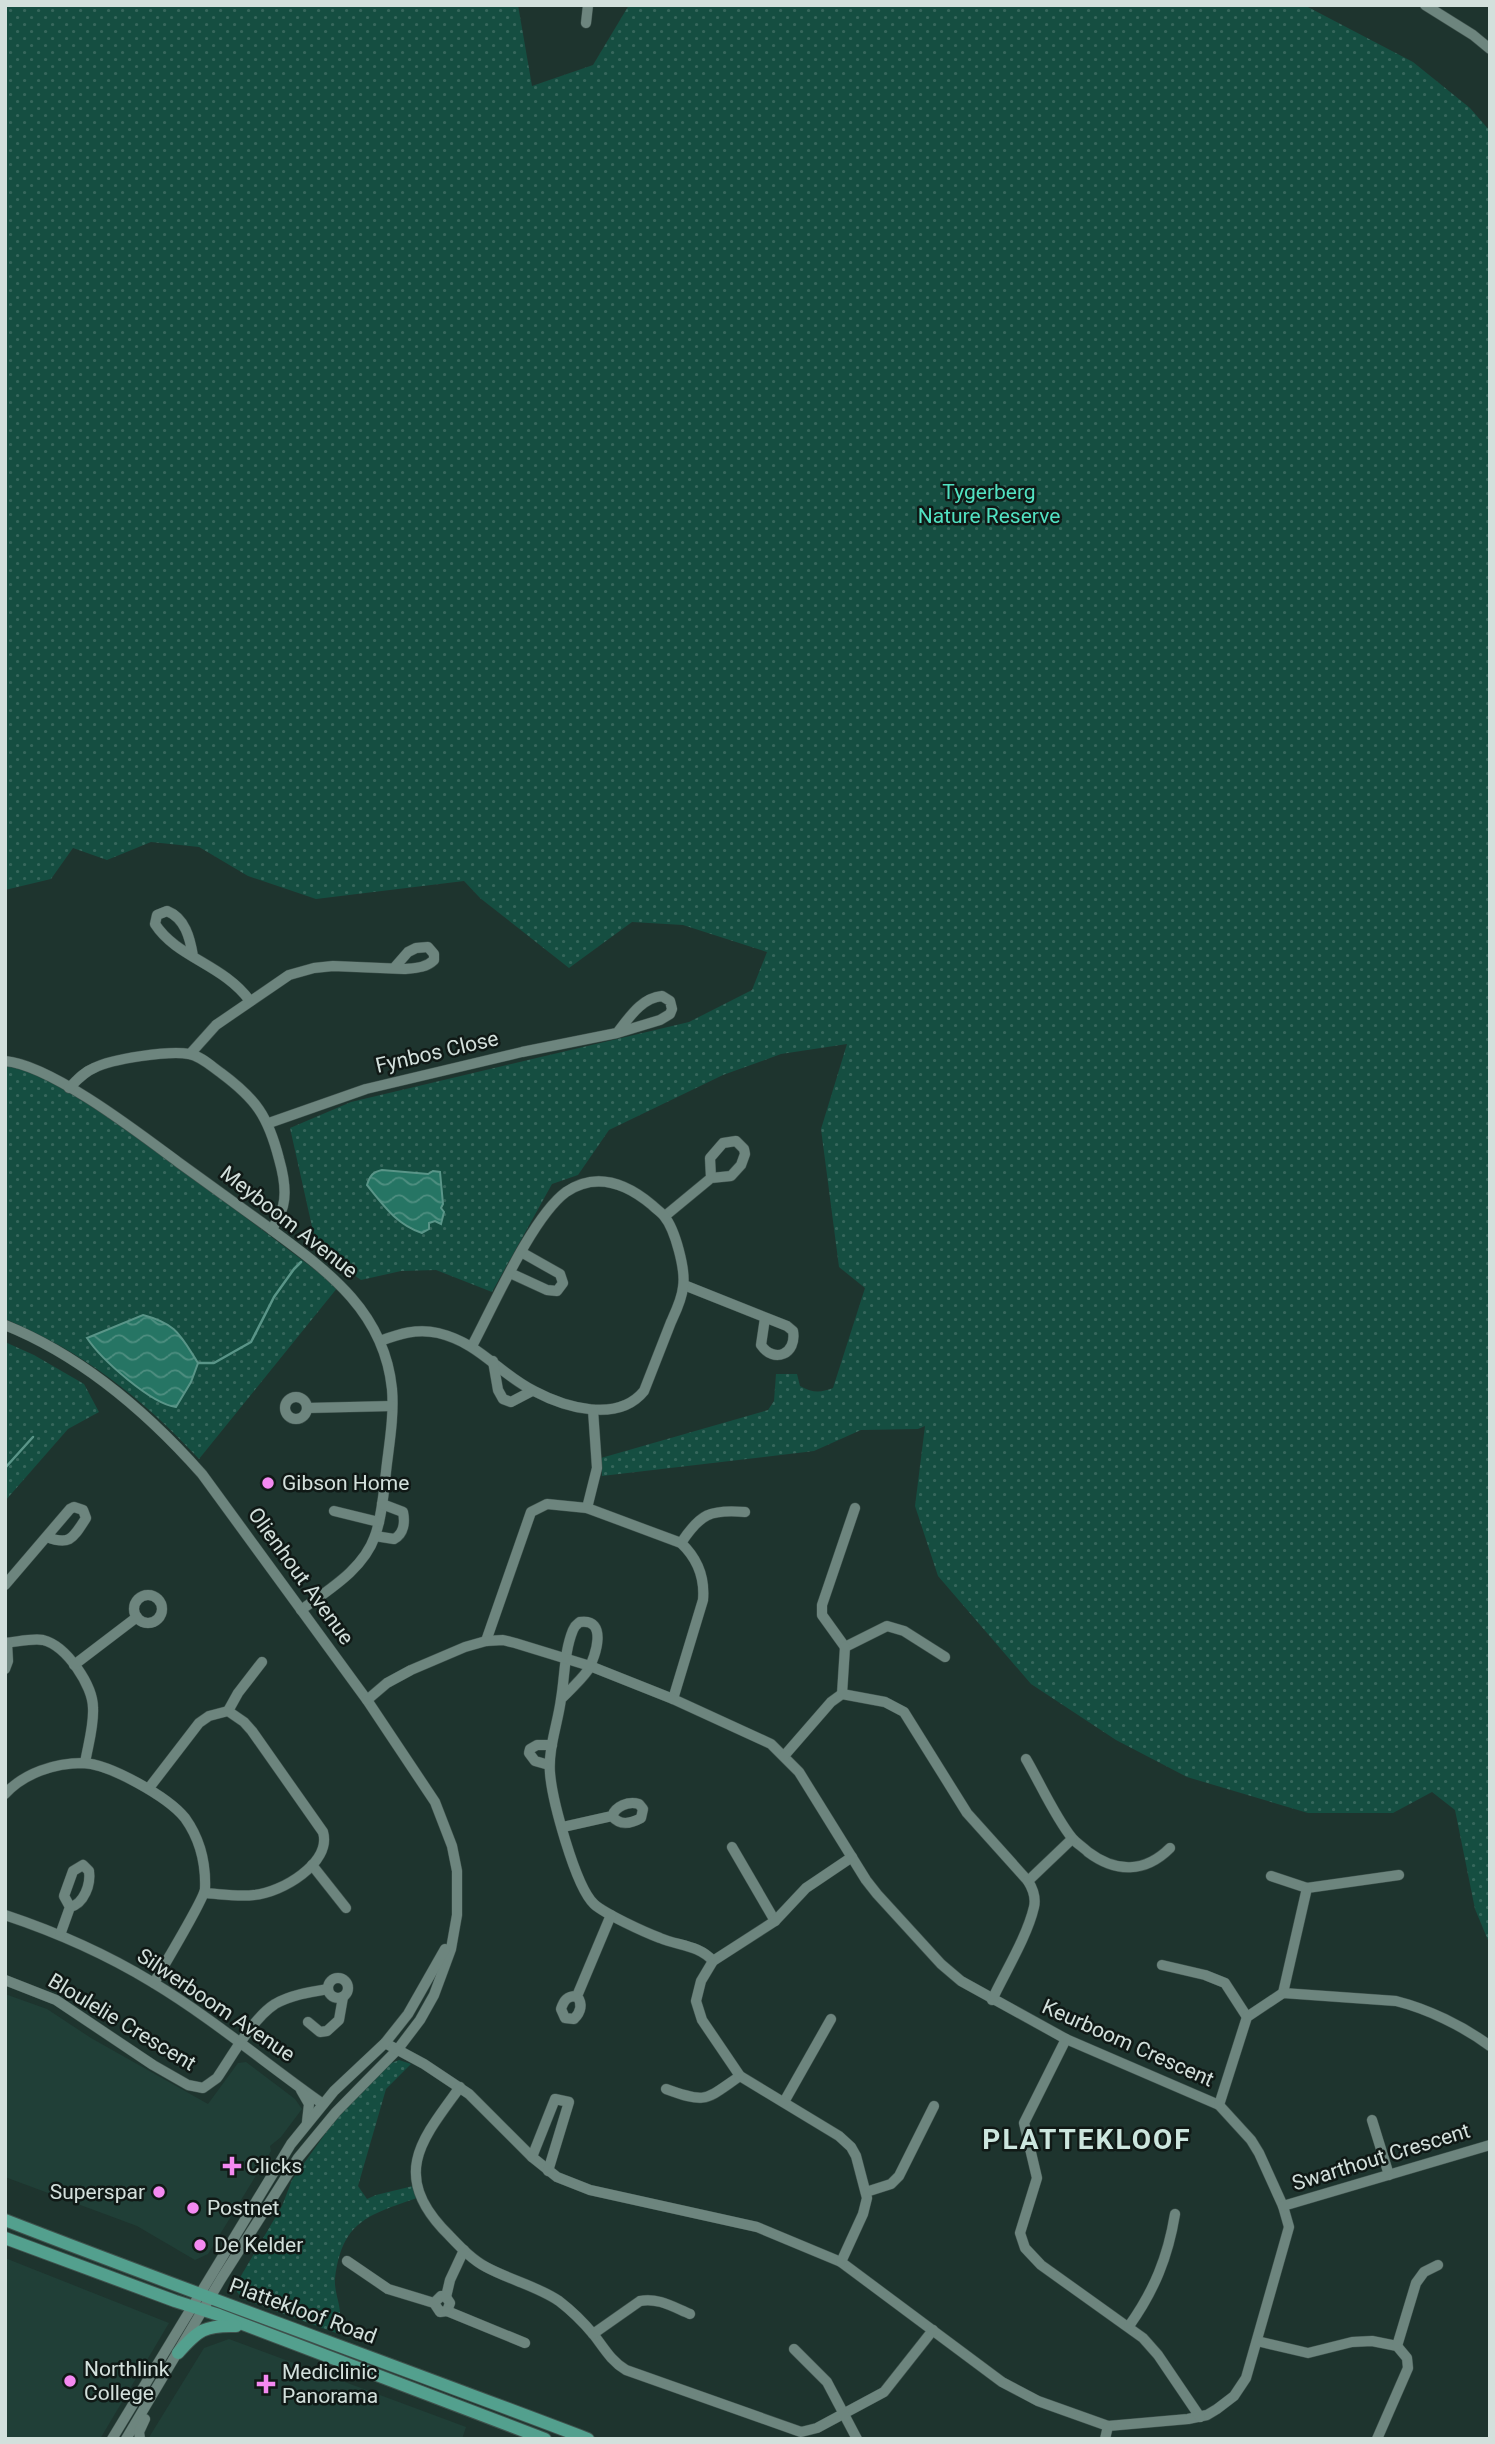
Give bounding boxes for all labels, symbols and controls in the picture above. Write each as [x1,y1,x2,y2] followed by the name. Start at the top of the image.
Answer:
[918,480,1060,528] park label: Tygerberg Nature Reserve
[373,1026,501,1078] street label: Fynbos Close
[216,1161,362,1283] street label: Meyboom Avenue
[282,1471,409,1495] place label: Gibson Home
[260,1475,276,1491] marker: Gibson Home
[243,1503,359,1649] street label: Olienhout Avenue
[133,1943,299,2067] street label: Silwerboom Avenue
[44,1969,200,2076] street label: Bloulelie Crescent
[1038,1994,1218,2092] street label: Keurboom Crescent
[1289,2119,1473,2195] street label: Swarthout Crescent
[982,2123,1192,2156] district label: PLATTEKLOOF
[246,2154,302,2178] place label: Clicks
[224,2158,240,2174] marker: Clicks
[50,2180,145,2204] place label: Superspar
[151,2184,167,2200] marker: Superspar
[207,2196,280,2220] place label: Postnet
[185,2200,201,2216] marker: Postnet
[214,2233,303,2257] place label: De Kelder
[192,2237,208,2253] marker: De Kelder
[226,2273,380,2349] street label: Plattekloof Road
[84,2357,170,2405] place label: Northlink College
[282,2360,378,2408] place label: Mediclinic Panorama
[62,2373,78,2389] marker: Northlink College
[256,2374,276,2394] marker: Mediclinic Panorama

